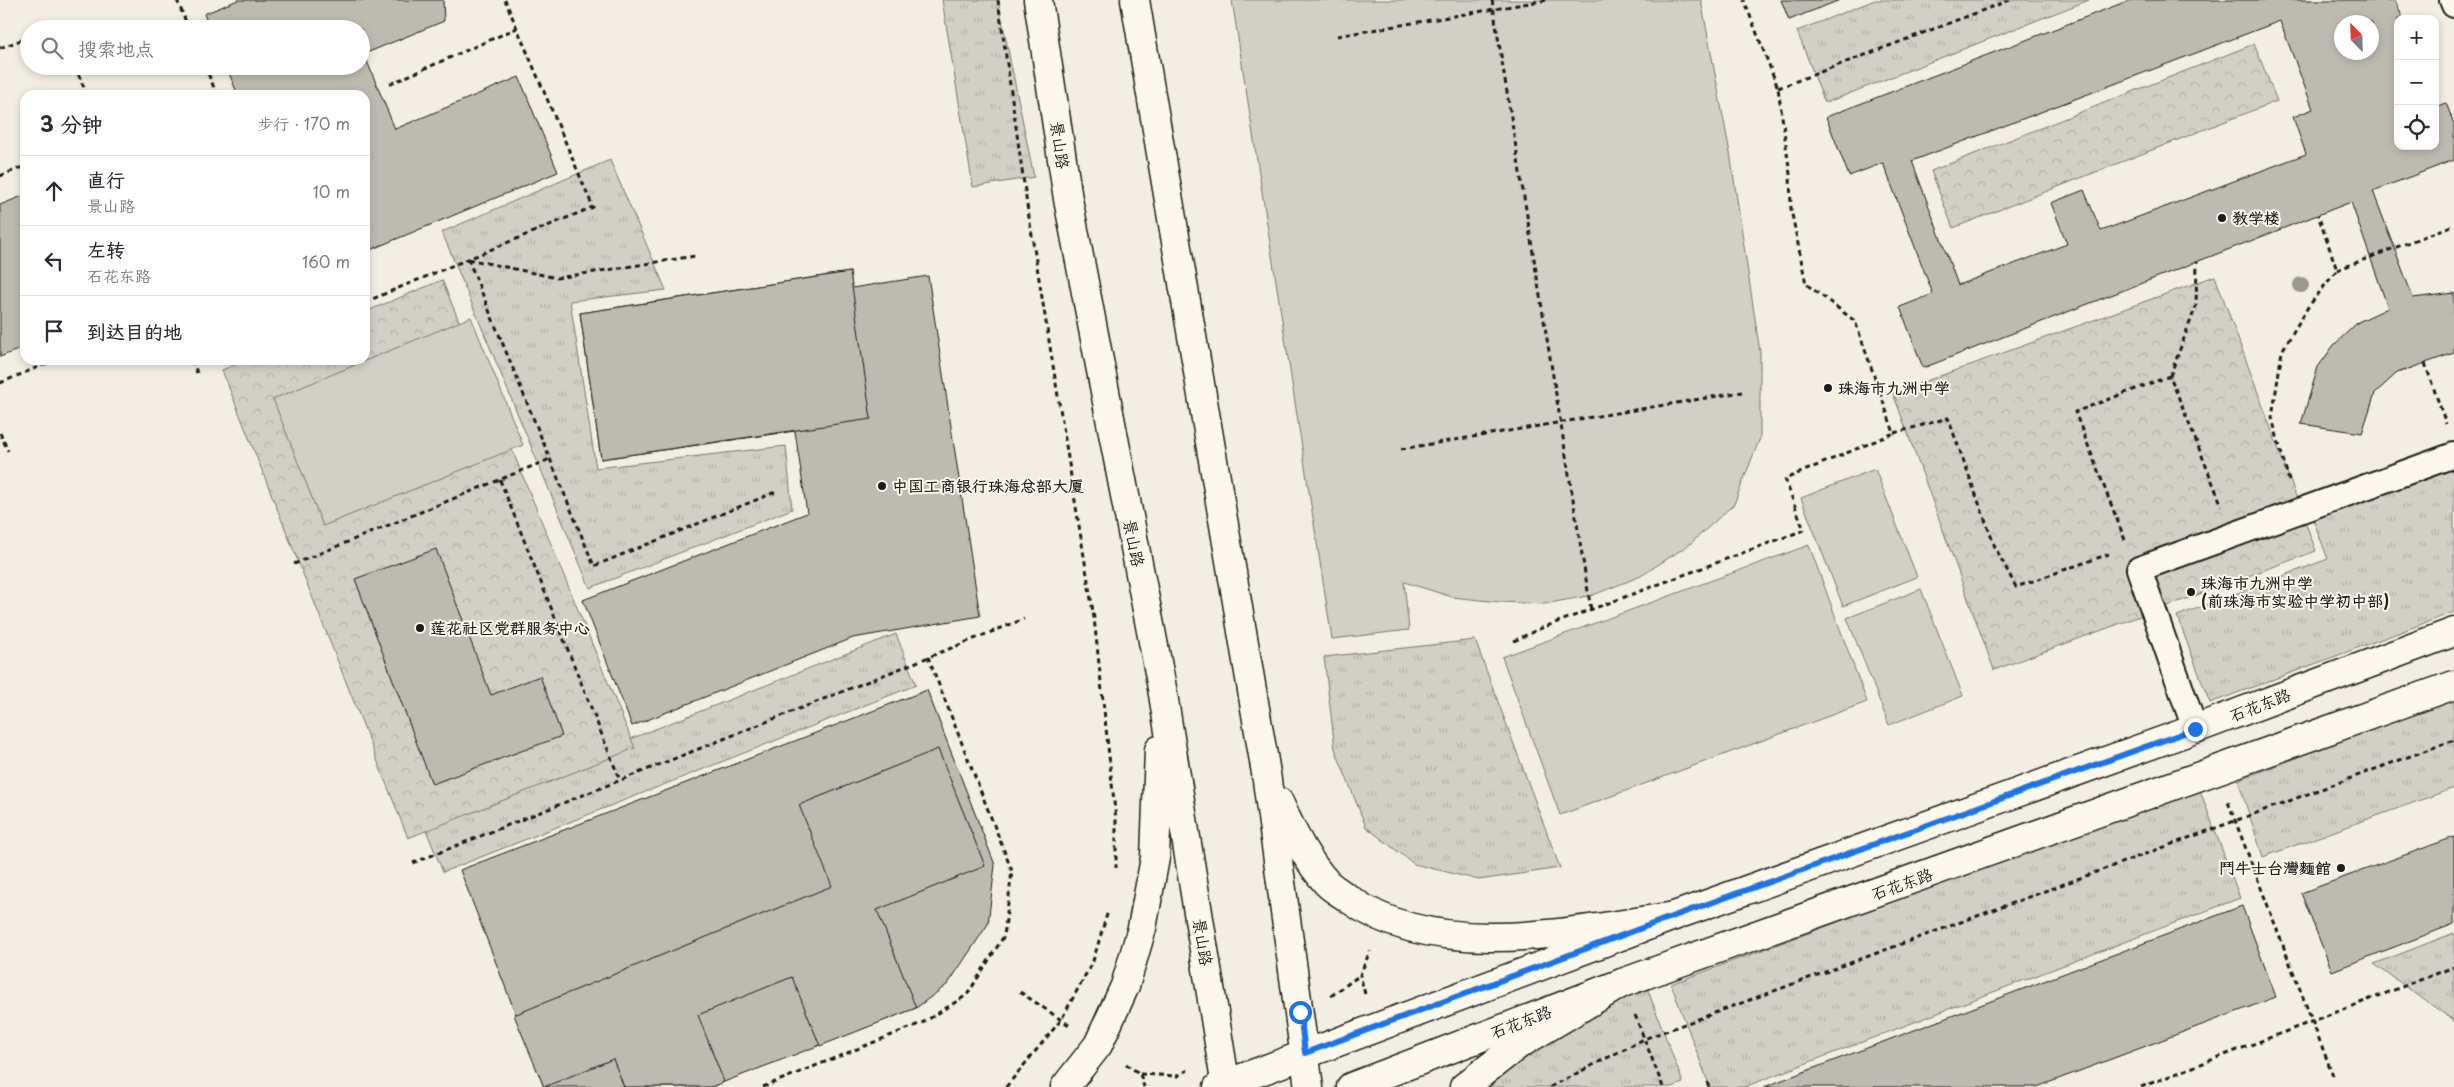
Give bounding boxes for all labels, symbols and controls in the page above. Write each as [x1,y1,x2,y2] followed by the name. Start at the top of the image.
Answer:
[2334,15,2379,60] north arrow
[2394,15,2439,150] map controls
[2394,15,2439,60] button: +
[20,20,370,75] search box
[38,34,66,62] icon: search
[78,34,154,62] text: 搜索地点
[2394,60,2439,105] button: −
[2394,105,2439,150] button: locate
[40,107,103,139] text: 3 分钟
[258,111,350,135] text: 步行 · 170 m
[1046,119,1076,170] street label: 景山路
[87,165,125,193] text: 直行
[40,177,68,205] icon: ahead
[313,179,350,203] text: 10 m
[87,193,135,217] text: 景山路
[2232,205,2280,229] place label: 教学楼
[2216,212,2228,224] marker: 教学楼
[87,235,125,263] text: 左转
[40,247,68,275] icon: left
[302,249,350,273] text: 160 m
[87,263,151,287] text: 石花东路
[40,317,68,345] icon: arrive
[87,317,182,345] text: 到达目的地
[1838,375,1950,399] place label: 珠海市九洲中学
[1822,382,1834,394] marker: 珠海市九洲中学
[892,473,1084,497] place label: 中国工商银行珠海总部大厦
[876,480,888,492] marker: 中国工商银行珠海总部大厦
[1119,517,1151,569] street label: 景山路
[2201,570,2389,612] place label: 珠海市九洲中学 (前珠海市实验中学初中部)
[2185,586,2197,598] marker: 珠海市九洲中学 (前珠海市实验中学初中部)
[430,615,590,639] place label: 莲花社区党群服务中心
[414,622,426,634] marker: 莲花社区党群服务中心
[2225,681,2294,727] street label: 石花东路
[2184,718,2207,741] route end
[2219,855,2331,879] place label: 鬥牛士台灣麵館
[1867,861,1936,905] street label: 石花东路
[2335,862,2347,874] marker: 鬥牛士台灣麵館
[1188,916,1220,967] street label: 景山路
[1486,998,1555,1044] street label: 石花东路
[1289,1001,1312,1024] route start

